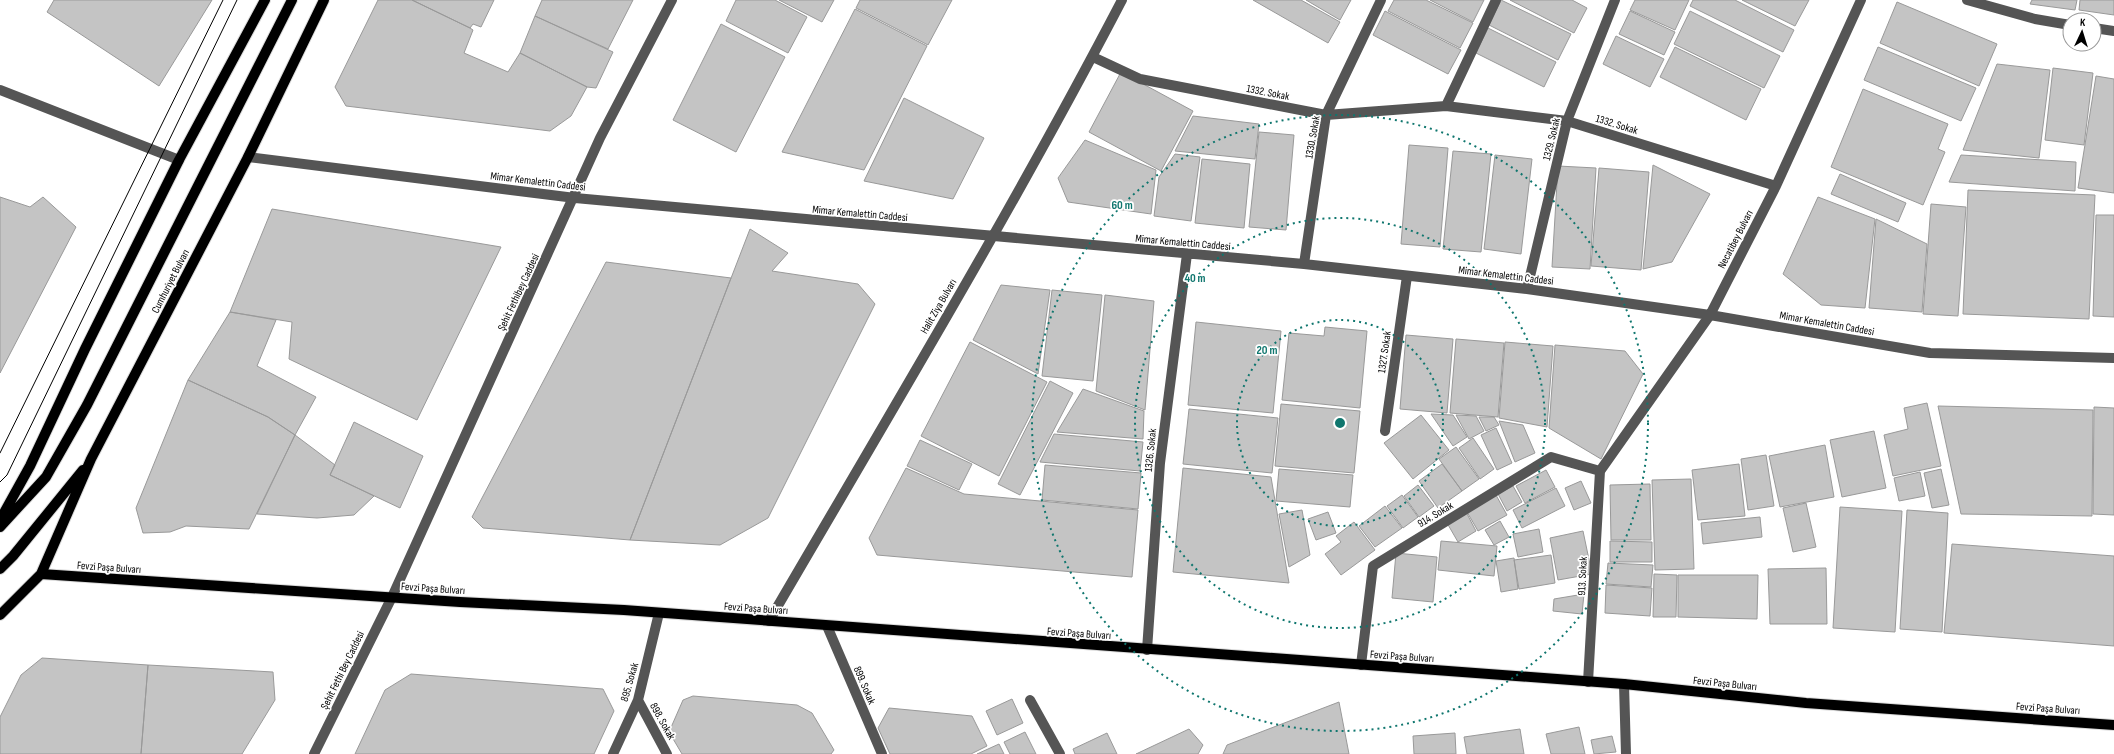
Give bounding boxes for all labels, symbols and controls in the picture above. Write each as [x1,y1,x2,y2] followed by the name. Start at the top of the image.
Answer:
[2062,12,2102,52] north arrow
[2079,16,2086,29] text: K
[1245,82,1291,103] street label: 1332. Sokak
[1594,112,1640,137] street label: 1332. Sokak
[1302,114,1323,160] street label: 1330. Sokak
[1540,116,1563,162] street label: 1329. Sokak
[490,169,586,194] street label: Mimar Kemalettin Caddesi
[1111,198,1133,213] text: 60 m
[812,203,908,224] street label: Mimar Kemalettin Caddesi
[1715,208,1756,271] street label: Necatibey Bulvarı
[1135,232,1231,253] street label: Mimar Kemalettin Caddesi
[149,247,192,315] street label: Cumhuriyet Bulvarı
[495,252,542,333] street label: Şehit Fethibey Caddesi
[1458,263,1554,288] street label: Mimar Kemalettin Caddesi
[1184,271,1206,286] text: 40 m
[918,277,959,336] street label: Halit Ziya Bulvarı
[1779,309,1875,338] street label: Mimar Kemalettin Caddesi
[1375,330,1394,374] street label: 1327. Sokak
[1257,343,1277,358] text: 20 m
[1333,416,1347,430] centre of rings
[1142,427,1159,472] street label: 1326. Sokak
[1415,498,1456,530] street label: 914. Sokak
[1575,555,1590,596] street label: 913. Sokak
[77,559,141,576] street label: Fevzi Paşa Bulvarı
[401,580,465,597] street label: Fevzi Paşa Bulvarı
[724,600,788,617] street label: Fevzi Paşa Bulvarı
[1047,625,1111,642] street label: Fevzi Paşa Bulvarı
[318,629,367,711] street label: Şehit Fethi Bey Caddesi
[1370,648,1434,665] street label: Fevzi Paşa Bulvarı
[618,660,641,703] street label: 895. Sokak
[851,664,879,707] street label: 899. Sokak
[1692,674,1758,693] street label: Fevzi Paşa Bulvarı
[2016,700,2080,717] street label: Fevzi Paşa Bulvarı
[647,701,678,743] street label: 898. Sokak

